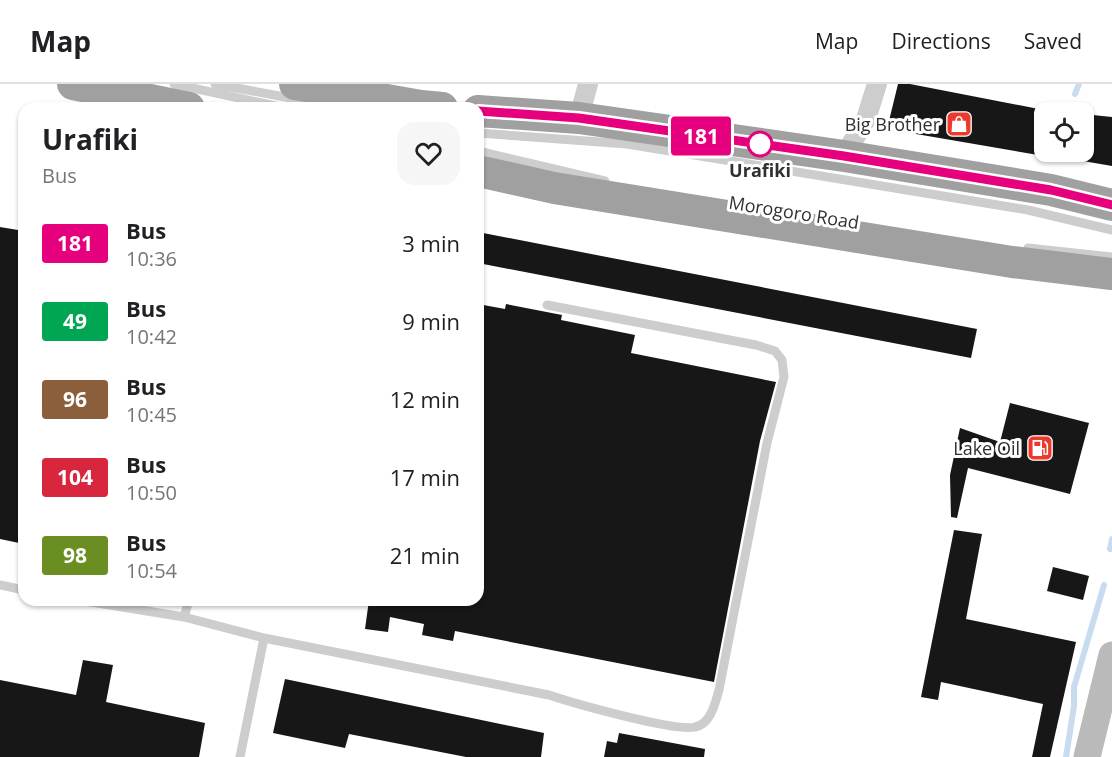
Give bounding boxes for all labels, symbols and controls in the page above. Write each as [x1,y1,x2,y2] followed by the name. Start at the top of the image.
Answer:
[30,22,91,60] text: Map
[815,27,858,55] text: Map
[891,27,991,55] text: Directions
[1024,27,1082,55] text: Saved
[1034,102,1094,162] map controls
[1034,102,1094,162] button: locate
[944,109,974,139] shop icon: Big Brother
[845,112,941,136] place label: Big Brother
[666,116,736,156] line badge: 181
[42,120,138,158] text: Urafiki
[397,122,460,185] button: heart
[683,122,719,150] text: 181
[747,131,773,157] marker: Urafiki
[729,158,791,182] place label: Urafiki
[42,162,77,189] text: Bus
[727,190,861,234] street label: Morogoro Road
[126,215,166,245] text: Bus
[402,228,460,258] text: 3 min
[57,229,93,257] text: 181
[126,245,177,272] text: 10:36
[126,293,166,323] text: Bus
[402,306,460,336] text: 9 min
[63,307,87,335] text: 49
[126,323,177,350] text: 10:42
[126,371,166,401] text: Bus
[390,384,460,414] text: 12 min
[63,385,87,413] text: 96
[126,401,177,428] text: 10:45
[1025,433,1055,463] fuel station icon: Lake Oil
[953,436,1020,460] place label: Lake Oil
[126,449,166,479] text: Bus
[390,462,460,492] text: 17 min
[57,463,93,491] text: 104
[126,479,177,506] text: 10:50
[126,527,166,557] text: Bus
[390,540,460,570] text: 21 min
[63,541,87,569] text: 98
[126,557,177,584] text: 10:54

